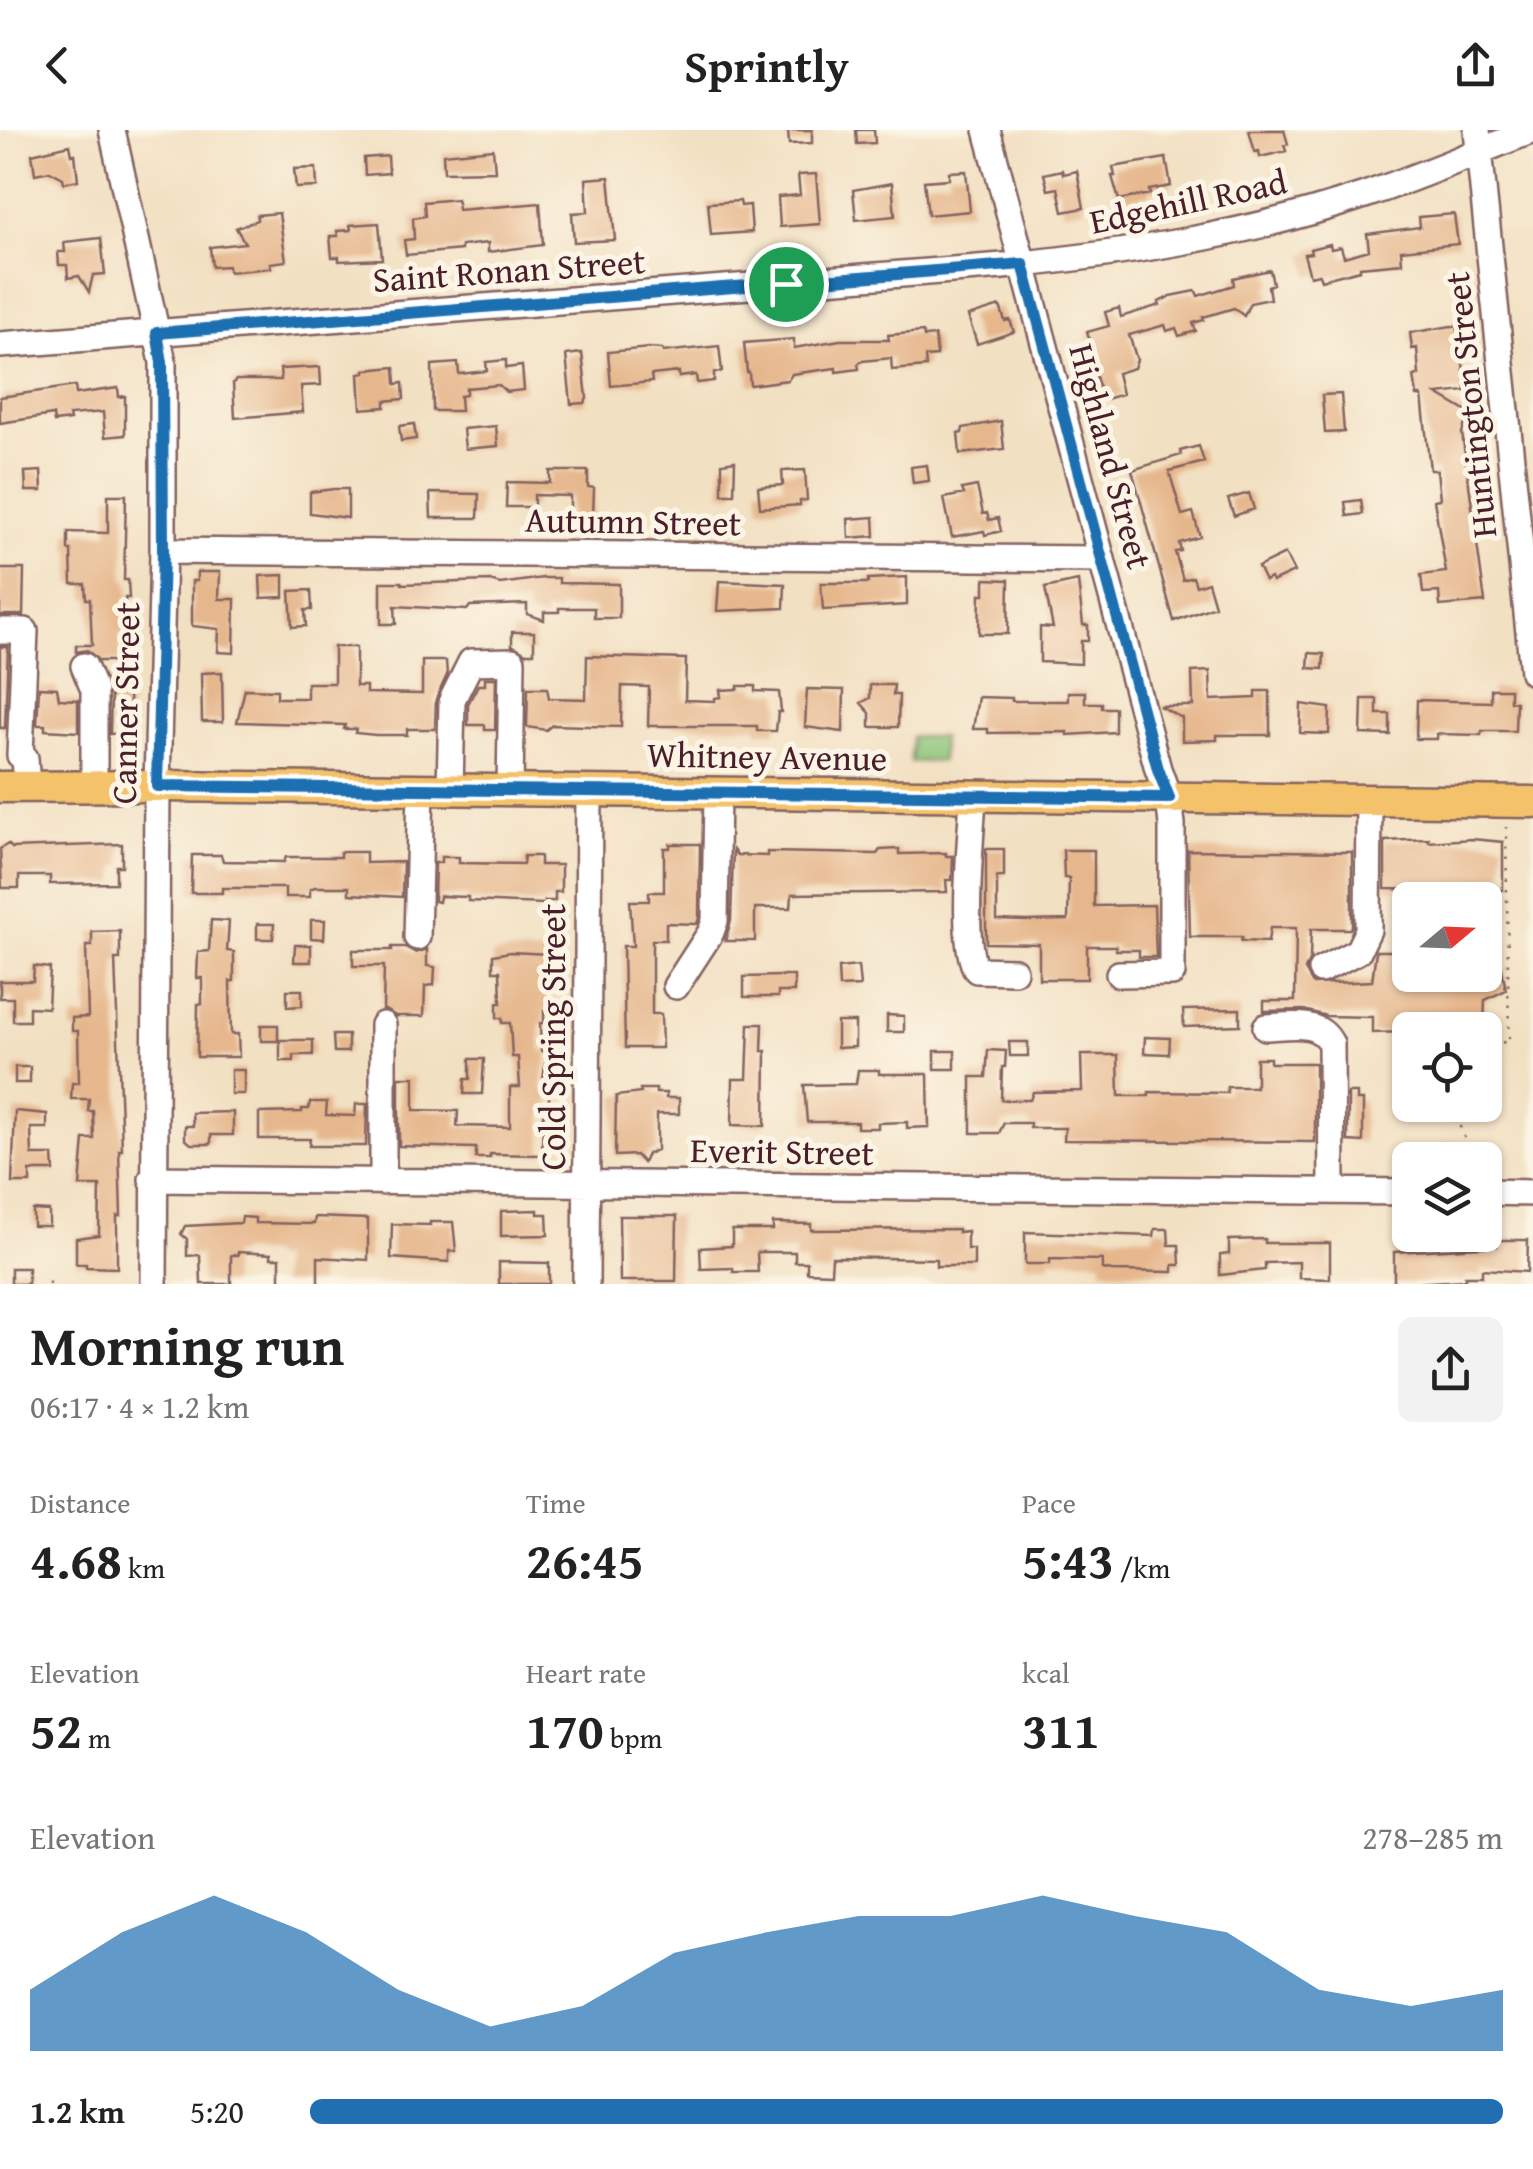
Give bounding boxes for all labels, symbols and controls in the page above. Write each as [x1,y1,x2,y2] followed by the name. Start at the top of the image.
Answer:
[684,33,849,98] text: Sprintly
[30,38,85,93] icon: back
[1448,38,1503,93] icon: share
[1085,155,1292,247] street label: Edgehill Road
[371,235,647,305] street label: Saint Ronan Street
[744,242,829,327] pin
[759,257,814,312] icon: arrive
[1431,269,1509,541] street label: Huntington Street
[1056,338,1166,574] street label: Highland Street
[525,494,741,548] street label: Autumn Street
[98,602,152,804] street label: Canner Street
[646,728,888,784] street label: Whitney Avenue
[1392,882,1502,992] north arrow
[1392,882,1502,1252] map controls
[527,904,578,1170] street label: Cold Spring Street
[1392,1012,1502,1122] button: locate
[690,1124,874,1178] street label: Everit Street
[1392,1142,1502,1252] button: layers
[30,1305,344,1385] text: Morning run
[1398,1317,1503,1422] button: share
[30,1383,249,1430] text: 06:17 · 4 × 1.2 km
[30,1482,130,1523] text: Distance
[526,1482,586,1523] text: Time
[1022,1482,1076,1523] text: Pace
[30,1523,122,1596] text: 4.68
[526,1523,644,1596] text: 26:45
[1022,1523,1114,1596] text: 5:43
[122,1547,165,1588] text: km
[1114,1547,1170,1588] text: /km
[30,1652,140,1693] text: Elevation
[526,1652,646,1693] text: Heart rate
[1022,1652,1070,1693] text: kcal
[30,1693,82,1766] text: 52
[526,1693,604,1766] text: 170
[1022,1693,1100,1766] text: 311
[82,1717,111,1758] text: m
[604,1717,662,1758] text: bpm
[30,1814,155,1861] text: Elevation
[1362,1814,1503,1861] text: 278–285 m
[30,2088,125,2135] text: 1.2 km
[190,2088,244,2135] text: 5:20

